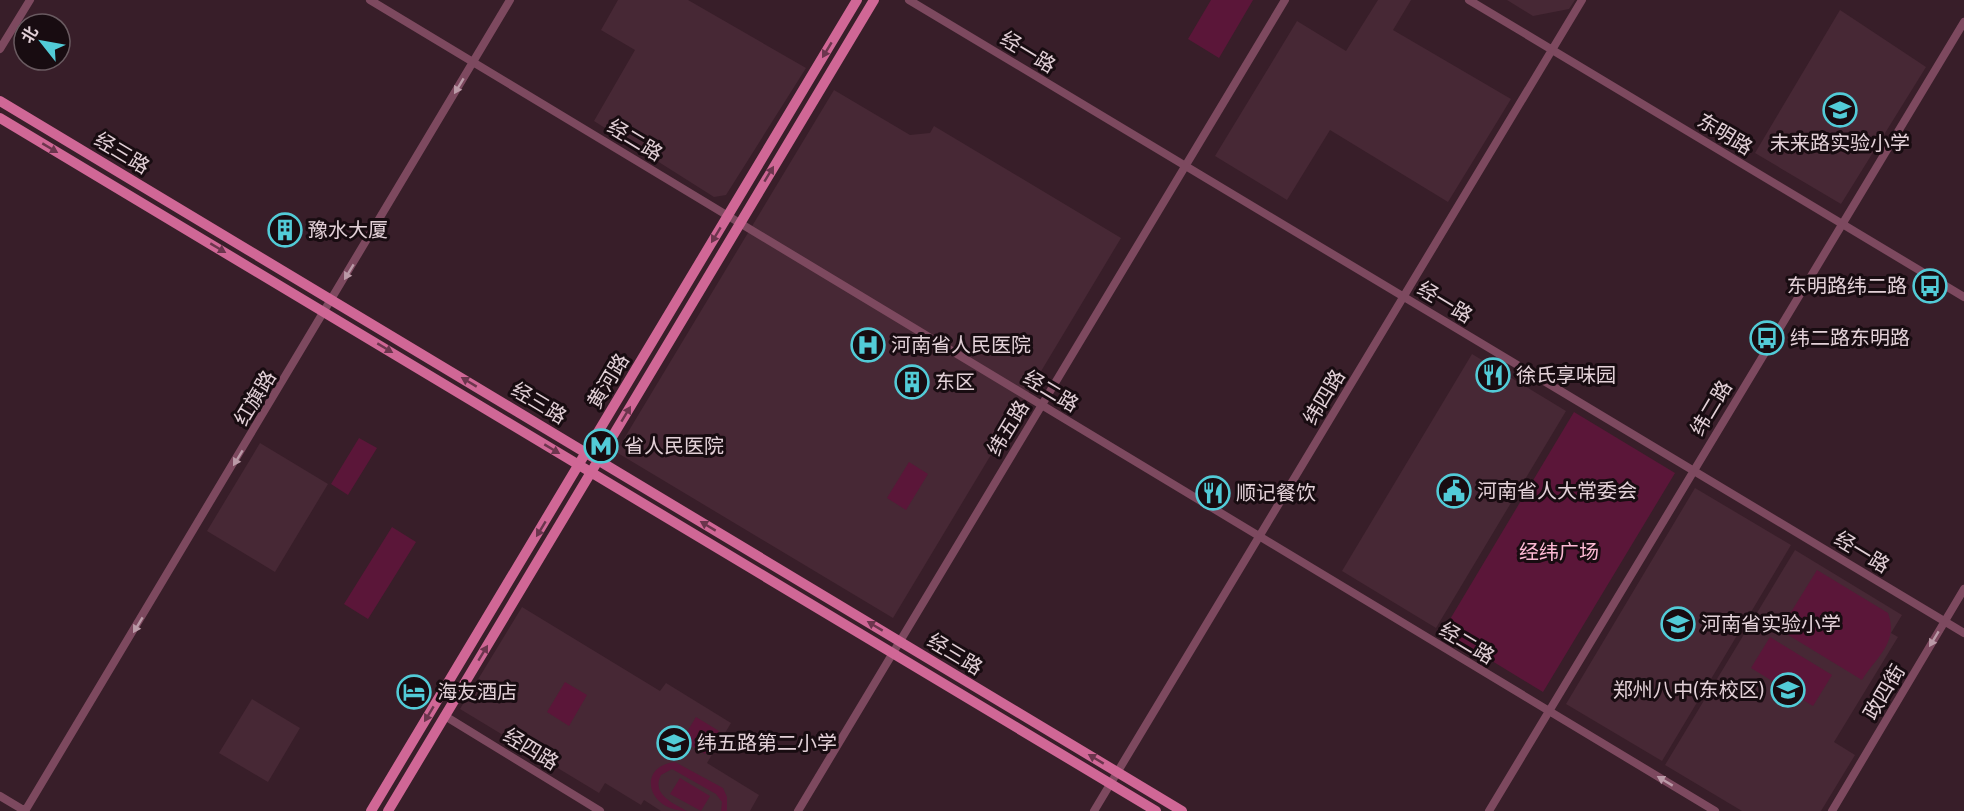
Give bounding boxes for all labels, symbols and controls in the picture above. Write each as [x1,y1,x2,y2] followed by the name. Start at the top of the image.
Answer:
[12,12,72,72] north arrow
[17,23,42,46] text: 北
[996,26,1060,78] street label: 经一路
[822,42,832,59] one-way arrow
[454,78,464,95] one-way arrow
[1822,92,1858,128] school or university icon: 未来路实验小学
[1693,108,1757,160] street label: 东明路
[603,114,667,166] street label: 经二路
[90,127,154,179] street label: 经三路
[1770,131,1910,155] place label: 未来路实验小学
[42,143,59,153] one-way arrow
[764,166,775,182] one-way arrow
[267,212,303,248] building icon: 豫水大厦
[308,218,388,242] place label: 豫水大厦
[711,227,721,244] one-way arrow
[210,243,227,253] one-way arrow
[343,264,354,280] one-way arrow
[1912,268,1948,304] bus stop icon: 东明路纬二路
[1787,274,1907,298] place label: 东明路纬二路
[1413,276,1477,328] street label: 经一路
[1749,320,1785,356] bus stop icon: 纬二路东明路
[1790,326,1910,350] place label: 纬二路东明路
[850,327,886,363] hospital icon: 河南省人民医院
[891,333,1031,357] place label: 河南省人民医院
[377,343,393,354] one-way arrow
[582,349,634,413] street label: 黄河路
[1475,357,1511,393] restaurant icon: 徐氏享味园
[1516,363,1616,387] place label: 徐氏享味园
[894,364,930,400] building icon: 东区
[1019,365,1083,417] street label: 经二路
[1298,365,1350,429] street label: 纬四路
[229,366,281,430] street label: 红旗路
[935,370,975,394] place label: 东区
[461,376,477,387] one-way arrow
[1685,376,1737,440] street label: 纬二路
[507,377,571,429] street label: 经三路
[982,396,1034,460] street label: 纬五路
[621,406,632,422] one-way arrow
[583,428,619,464] metro station icon: 省人民医院
[624,434,724,458] place label: 省人民医院
[544,443,560,454] one-way arrow
[233,450,244,466] one-way arrow
[1436,473,1472,509] public building icon: 河南省人大常委会
[1195,475,1231,511] restaurant icon: 顺记餐饮
[1477,479,1637,503] place label: 河南省人大常委会
[1236,481,1316,505] place label: 顺记餐饮
[700,520,716,531] one-way arrow
[535,521,546,537] one-way arrow
[1830,526,1894,578] street label: 经一路
[1519,540,1599,564] park label: 经纬广场
[1660,606,1696,642] school or university icon: 河南省实验小学
[1701,612,1841,636] place label: 河南省实验小学
[132,617,143,633] one-way arrow
[1435,617,1499,669] street label: 经二路
[867,621,883,632] one-way arrow
[923,628,987,680] street label: 经三路
[1929,631,1939,648] one-way arrow
[477,645,488,661] one-way arrow
[1858,660,1910,724] street label: 政四街
[1770,672,1806,708] school or university icon: 郑州八中(东校区)
[396,674,432,710] hotel icon: 海友酒店
[1613,678,1765,702] place label: 郑州八中(东校区)
[437,680,517,704] place label: 海友酒店
[424,706,435,722] one-way arrow
[499,723,563,775] street label: 经四路
[656,725,692,761] school or university icon: 纬五路第二小学
[697,731,837,755] place label: 纬五路第二小学
[1088,754,1104,765] one-way arrow
[1656,776,1673,786] one-way arrow

